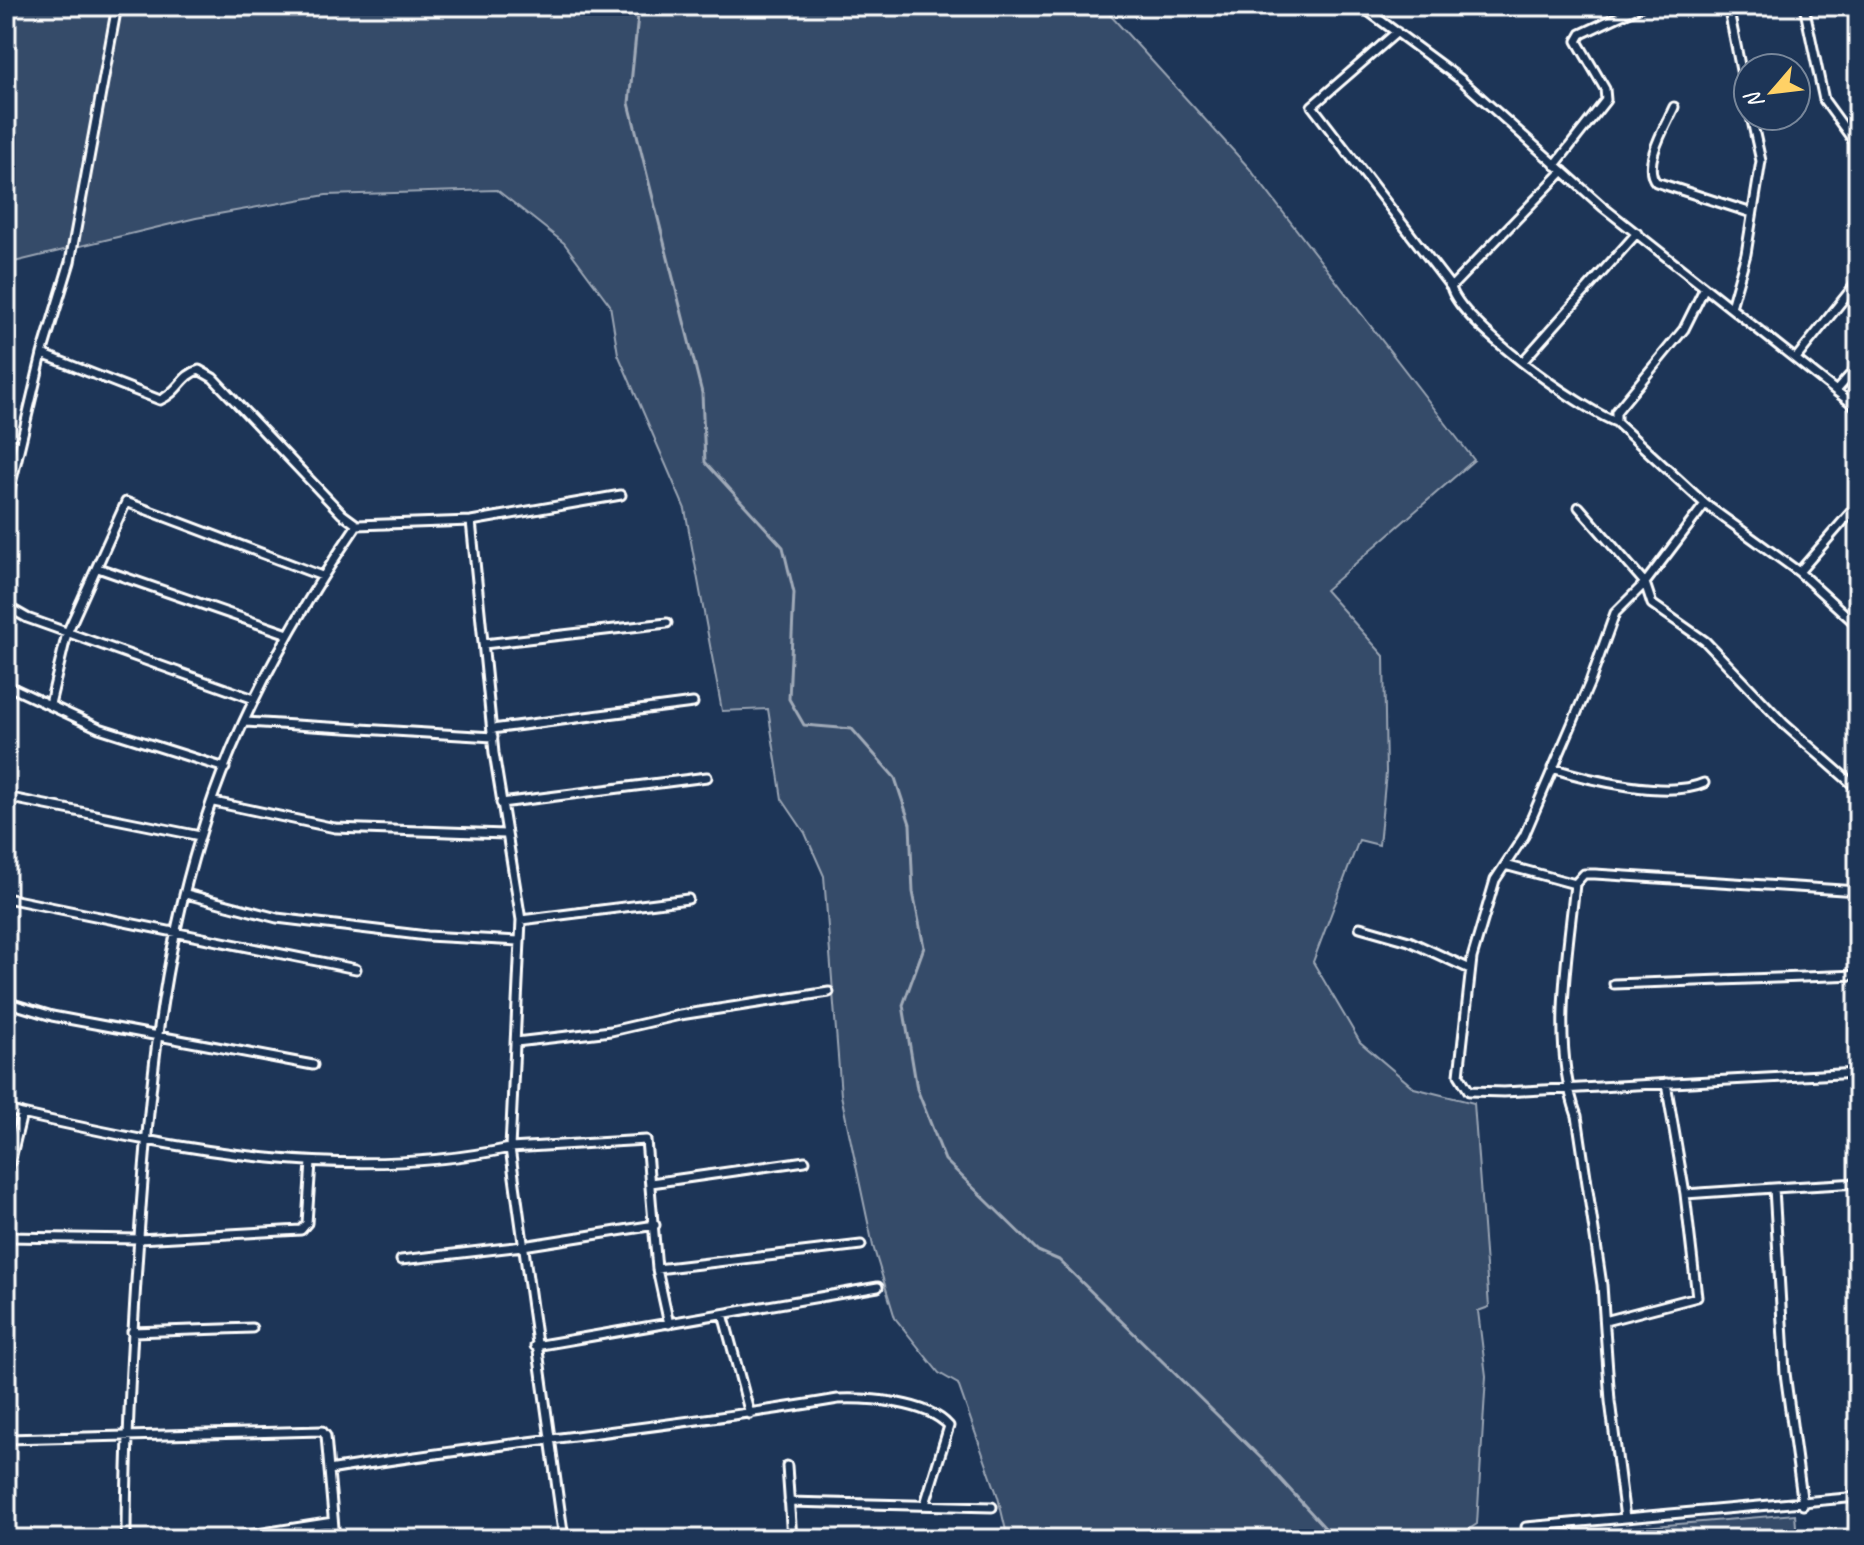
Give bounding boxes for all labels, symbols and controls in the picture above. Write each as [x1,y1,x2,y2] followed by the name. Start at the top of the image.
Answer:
[1732,52,1812,132] north arrow
[1738,85,1771,114] text: N

